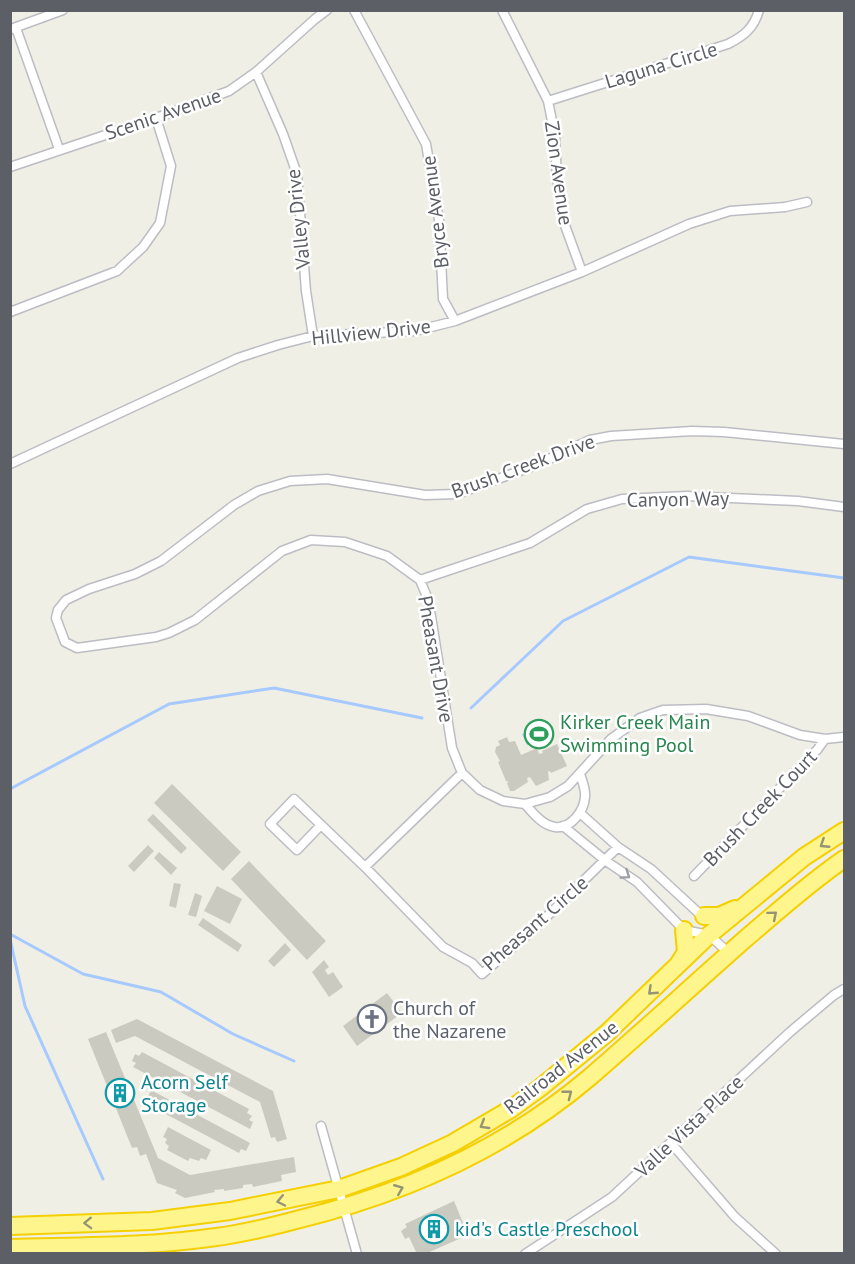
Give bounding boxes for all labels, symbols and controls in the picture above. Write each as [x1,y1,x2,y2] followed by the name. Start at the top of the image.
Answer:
[602,36,720,94] street label: Laguna Circle
[101,82,225,146] street label: Scenic Avenue
[539,119,579,227] street label: Zion Avenue
[415,154,455,270] street label: Bryce Avenue
[280,168,316,271] street label: Valley Drive
[310,313,432,351] street label: Hillview Drive
[448,428,598,504] street label: Brush Creek Drive
[626,485,730,513] street label: Canyon Way
[412,594,460,724] street label: Pheasant Drive
[560,709,710,758] place label: Kirker Creek Main Swimming Pool
[523,718,555,750] sports icon: Kirker Creek Main Swimming Pool
[698,744,823,872] street label: Brush Creek Court
[820,837,831,848] one-way arrow
[620,867,631,878] one-way arrow
[477,870,593,976] street label: Pheasant Circle
[766,911,777,922] one-way arrow
[648,984,659,995] one-way arrow
[393,995,507,1044] place label: Church of the Nazarene
[356,1003,388,1035] church icon: Church of the Nazarene
[499,1014,623,1120] street label: Railroad Avenue
[141,1069,229,1118] place label: Acorn Self Storage
[628,1069,749,1184] street label: Valle Vista Place
[104,1077,136,1109] building icon: Acorn Self Storage
[562,1090,573,1101] one-way arrow
[480,1118,490,1129] one-way arrow
[392,1184,403,1196] one-way arrow
[277,1194,287,1207] one-way arrow
[418,1213,450,1245] building icon: kid's Castle Preschool
[455,1216,638,1242] place label: kid's Castle Preschool
[84,1217,93,1230] one-way arrow

